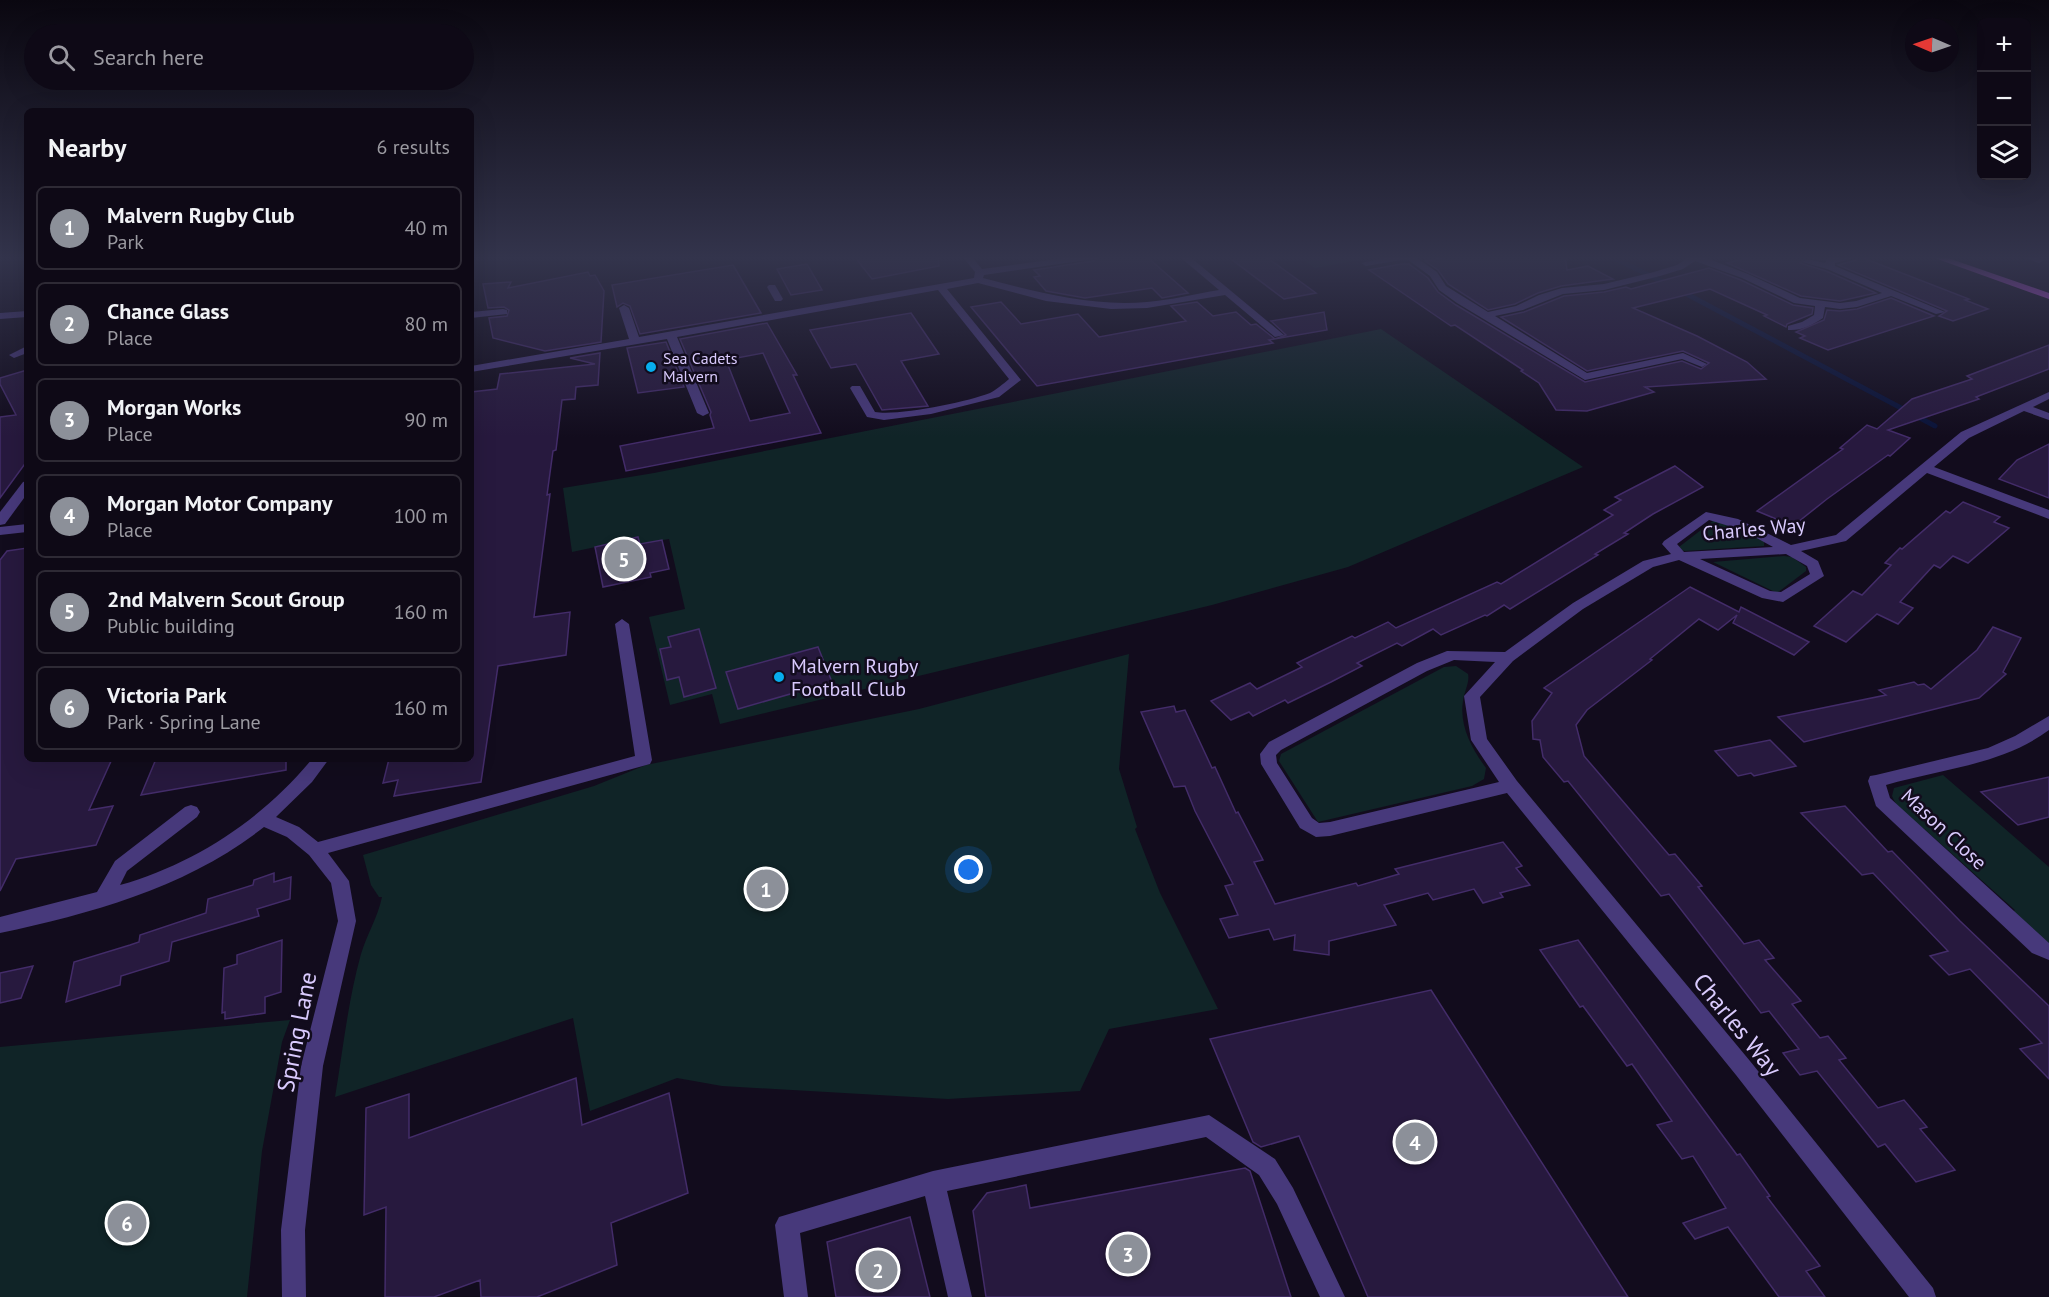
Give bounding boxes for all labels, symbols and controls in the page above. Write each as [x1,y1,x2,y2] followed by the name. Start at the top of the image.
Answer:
[1905,18,1959,72] north arrow
[1977,18,2031,180] map controls
[1977,18,2031,72] button: +
[24,24,474,90] search box
[45,41,78,74] icon: search
[93,43,204,71] text: Search here
[1977,72,2031,126] button: −
[1977,126,2031,180] button: layers
[48,131,126,164] text: Nearby
[377,134,450,160] text: 6 results
[107,201,295,229] text: Malvern Rugby Club
[64,215,75,241] text: 1
[405,215,448,241] text: 40 m
[107,229,144,255] text: Park
[107,297,229,325] text: Chance Glass
[64,311,75,337] text: 2
[405,311,448,337] text: 80 m
[107,325,153,351] text: Place
[663,348,738,386] place label: Sea Cadets Malvern
[644,360,658,374] marker: Sea Cadets Malvern
[107,393,241,421] text: Morgan Works
[64,407,75,433] text: 3
[405,407,448,433] text: 90 m
[107,421,153,447] text: Place
[107,489,333,517] text: Morgan Motor Company
[64,503,75,529] text: 4
[394,503,448,529] text: 100 m
[1701,511,1807,546] street label: Charles Way
[107,517,153,543] text: Place
[604,536,644,582] pin: 5
[107,585,345,613] text: 2nd Malvern Scout Group
[64,599,75,625] text: 5
[394,599,448,625] text: 160 m
[107,613,235,639] text: Public building
[791,653,919,702] place label: Malvern Rugby Football Club
[772,670,786,684] marker: Malvern Rugby Football Club
[107,681,227,709] text: Victoria Park
[64,695,75,721] text: 6
[394,695,448,721] text: 160 m
[107,709,261,735] text: Park · Spring Lane
[1896,783,1992,875] street label: Mason Close
[954,855,983,884] your location
[746,866,786,912] pin: 1
[1686,967,1788,1083] street label: Charles Way
[270,969,323,1095] street label: Spring Lane
[1396,1120,1434,1164] pin: 4
[108,1200,146,1246] pin: 6
[1108,1232,1148,1276] pin: 3
[858,1248,898,1292] pin: 2

